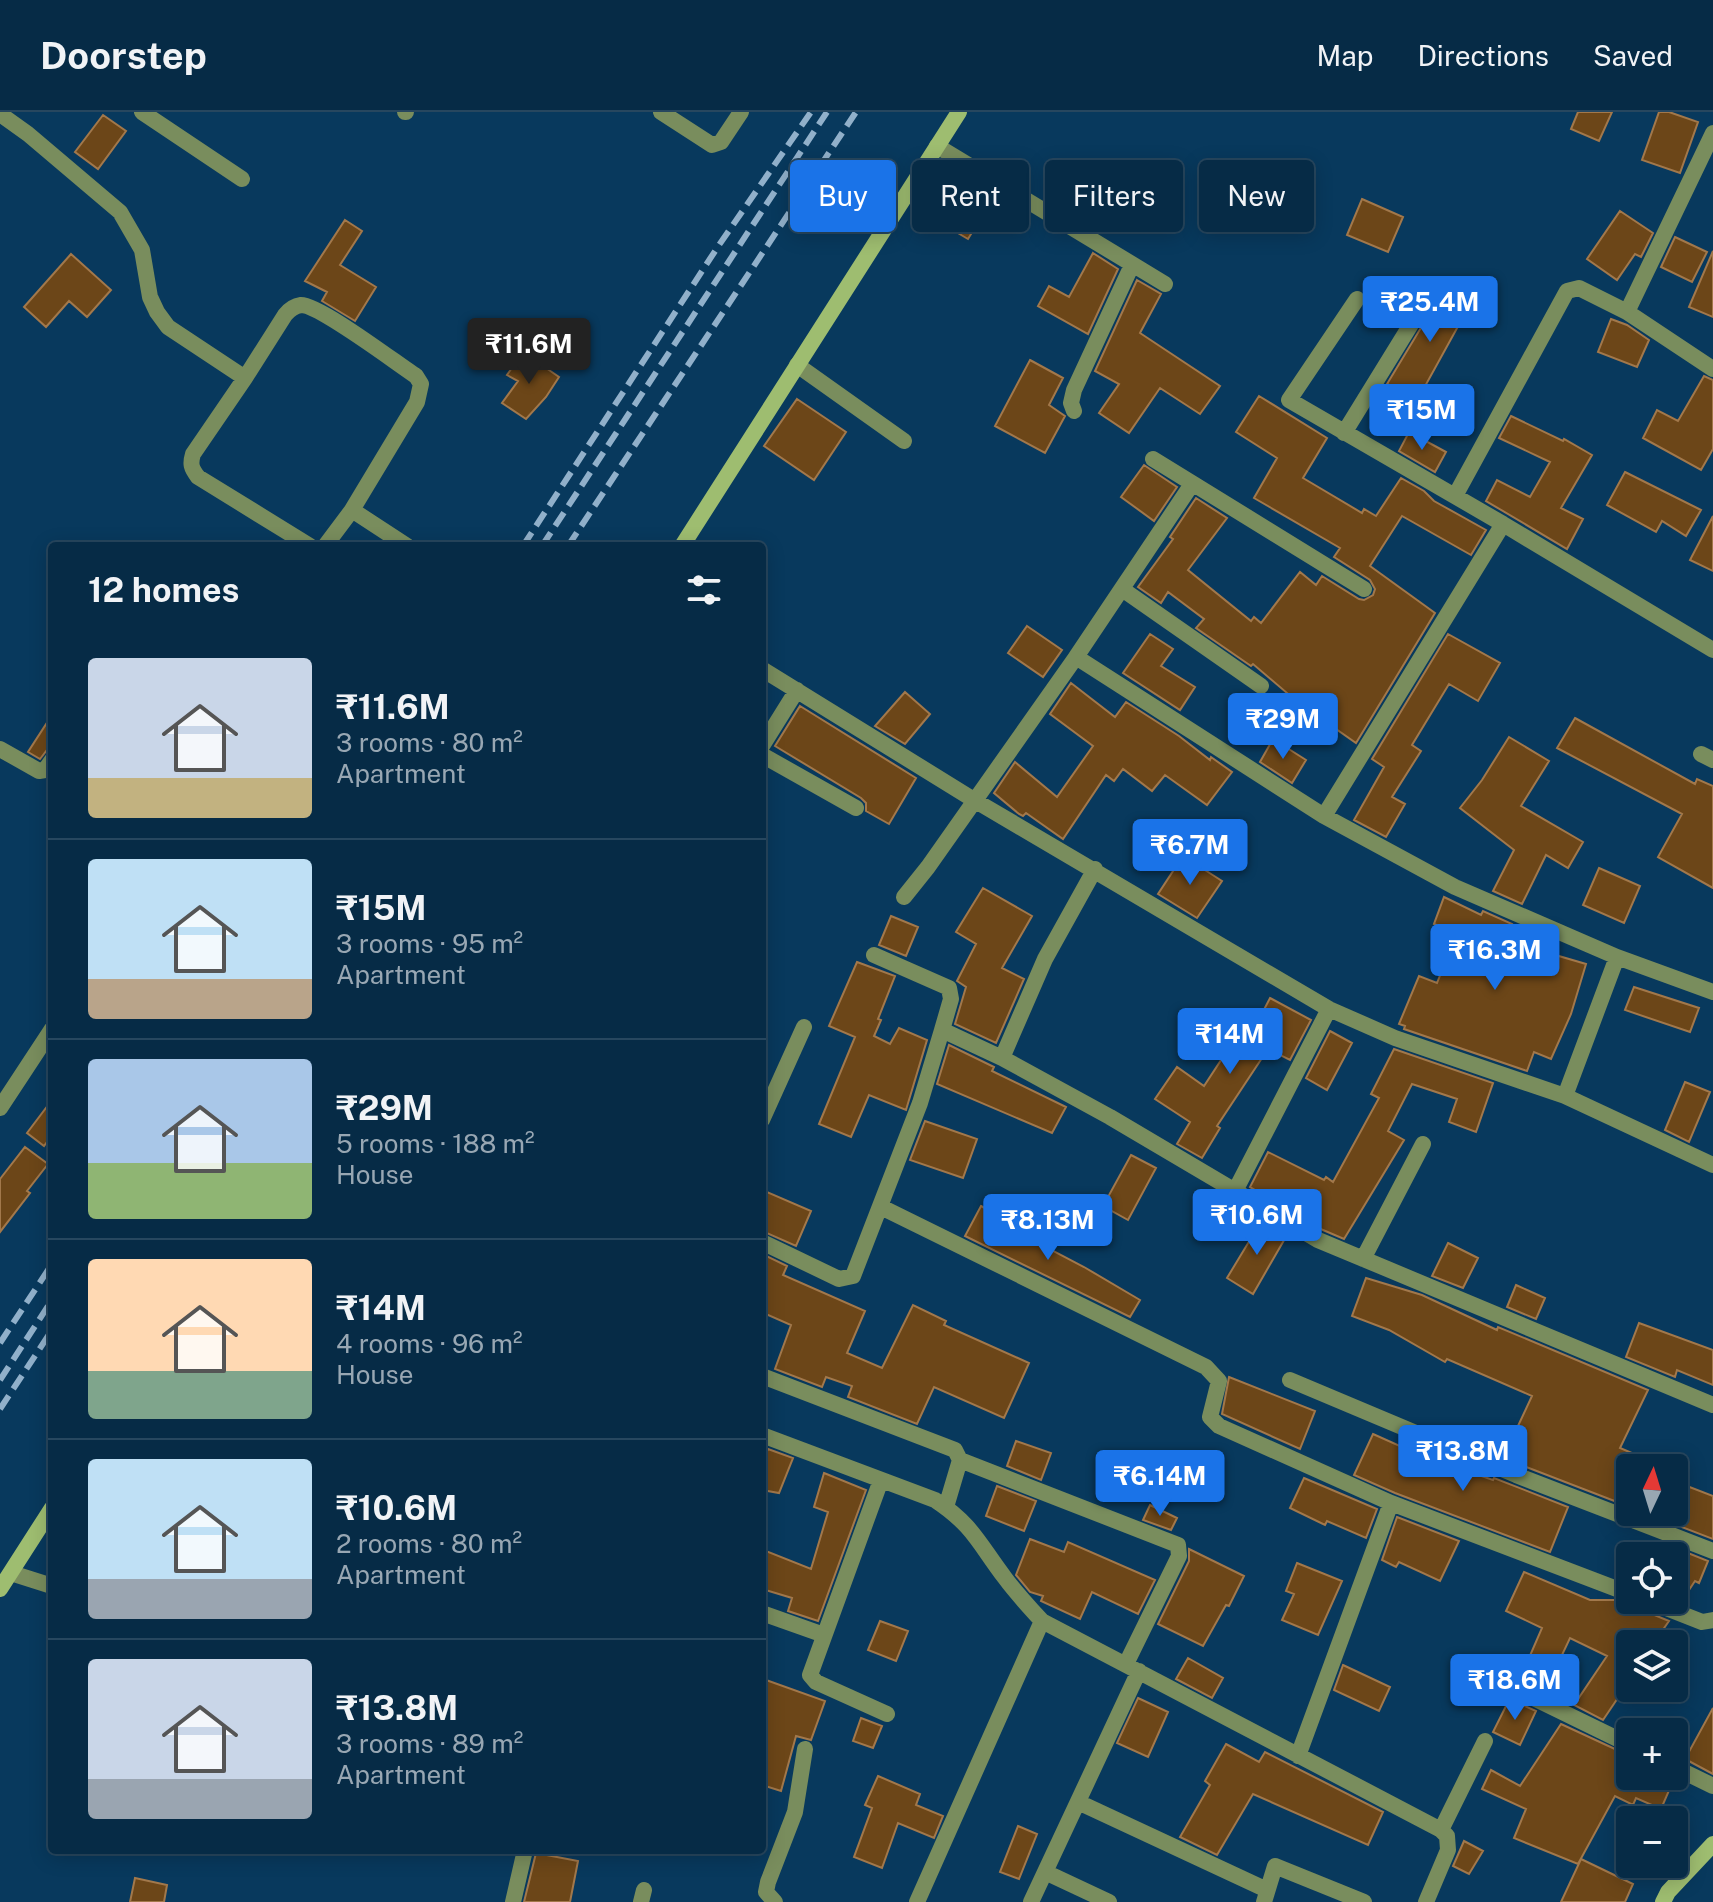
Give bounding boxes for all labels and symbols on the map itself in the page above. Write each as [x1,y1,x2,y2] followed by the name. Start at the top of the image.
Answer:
[1365,276,1495,344] pin: ₹25.4M
[464,318,594,386] pin: ₹11.6M
[1375,384,1469,452] pin: ₹15M
[1236,693,1330,761] pin: ₹29M
[1134,819,1246,887] pin: ₹6.7M
[1430,924,1560,992] pin: ₹16.3M
[1183,1008,1277,1076] pin: ₹14M
[1192,1189,1322,1257] pin: ₹10.6M
[983,1194,1113,1262] pin: ₹8.13M
[1398,1425,1528,1493] pin: ₹13.8M
[1095,1450,1225,1518] pin: ₹6.14M
[1616,1454,1688,1526] north arrow
[1450,1654,1580,1722] pin: ₹18.6M

